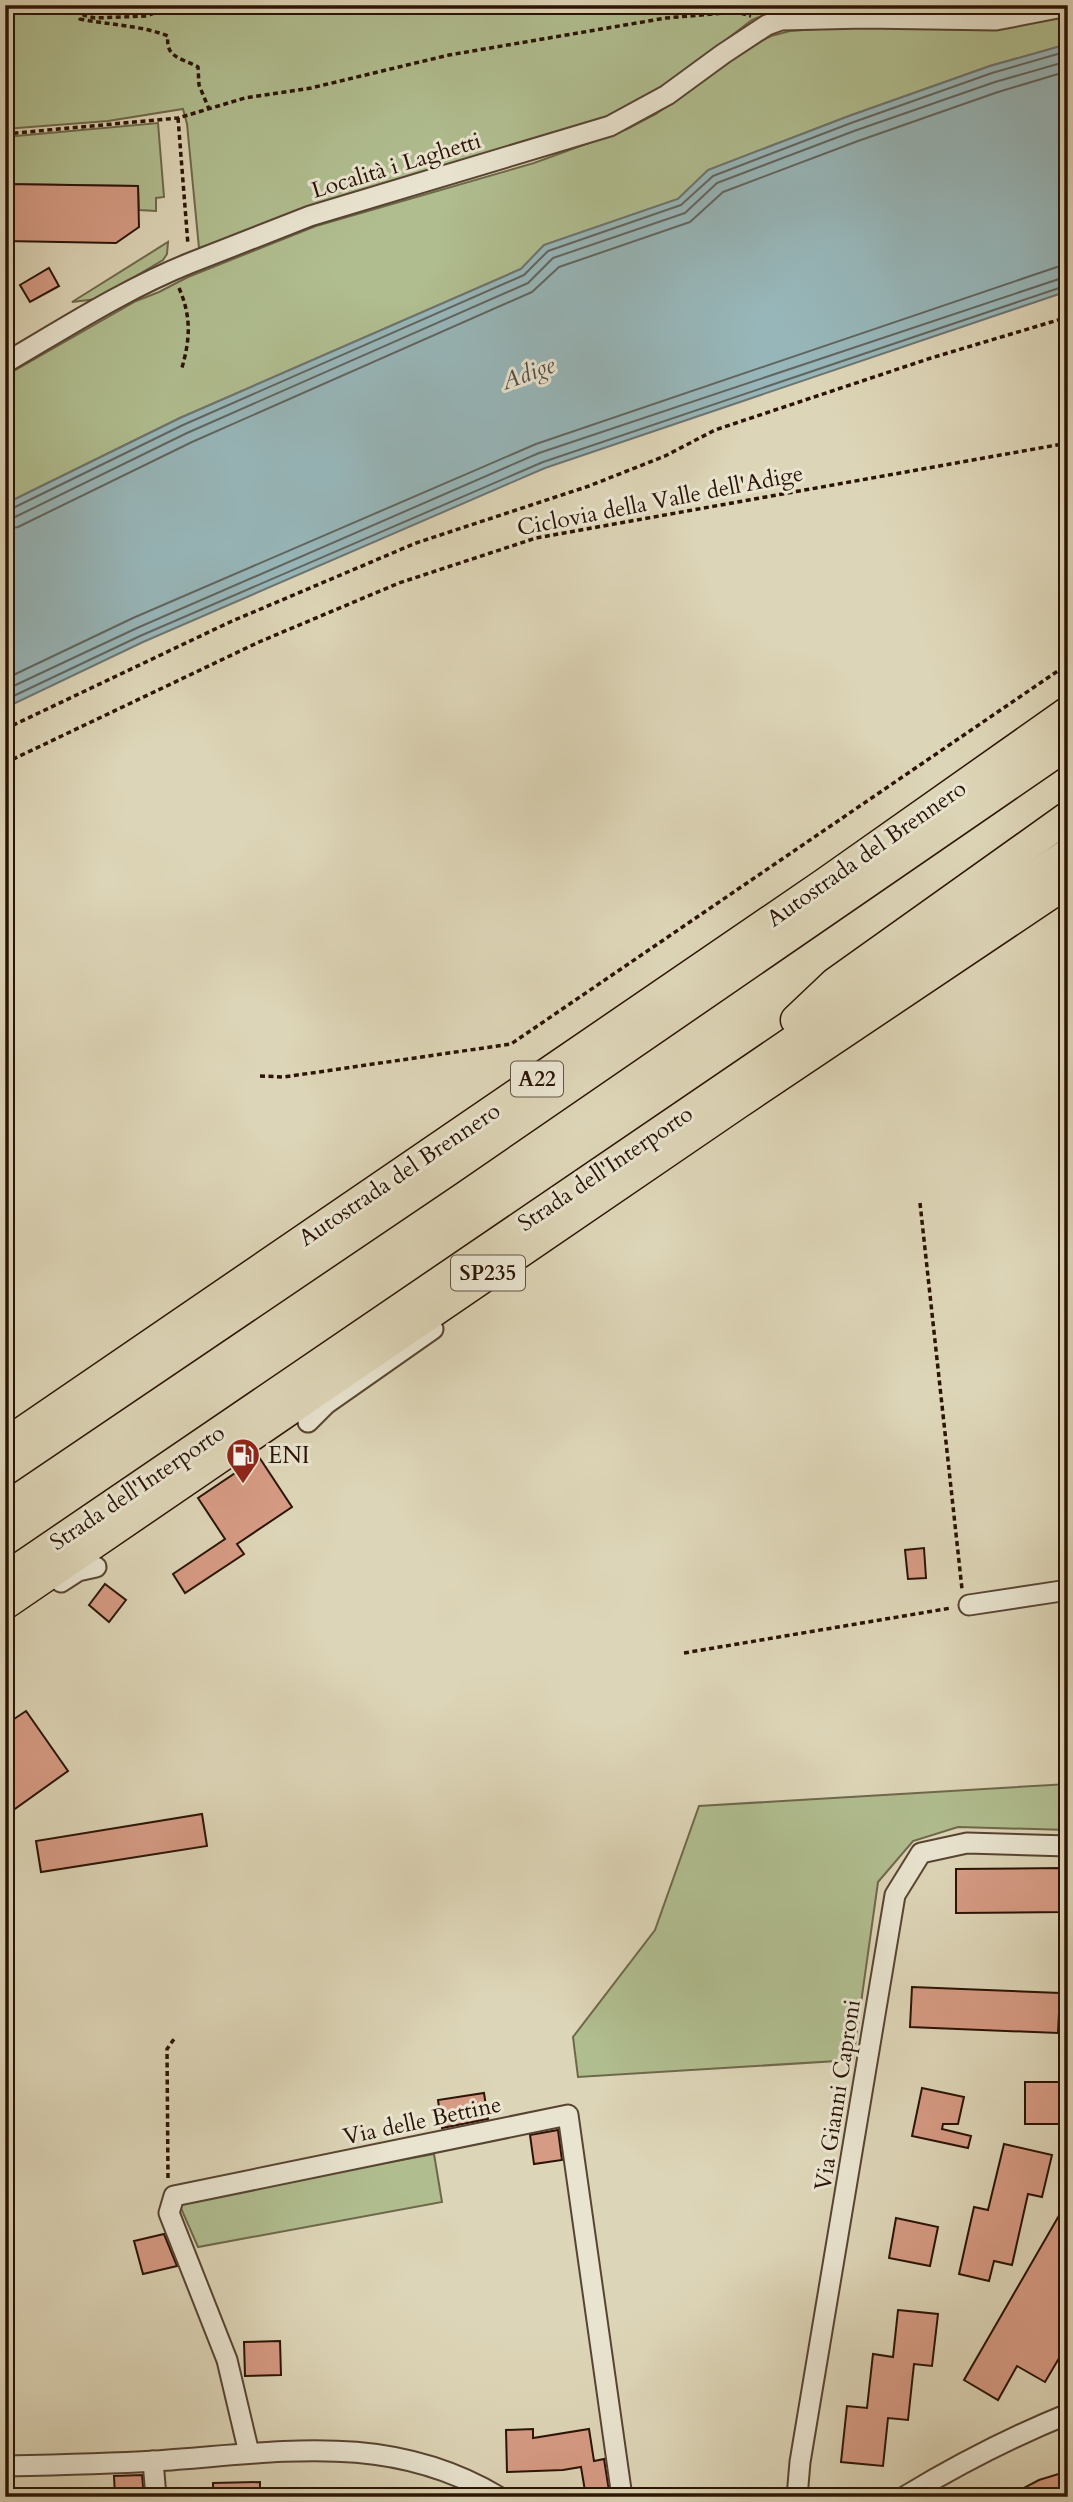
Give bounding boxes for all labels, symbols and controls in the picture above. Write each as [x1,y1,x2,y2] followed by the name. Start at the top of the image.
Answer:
[307,125,485,206] street label: Località i Laghetti
[496,348,561,399] water label: Adige
[514,458,806,543] street label: Ciclovia della Valle dell'Adige
[760,773,972,934] street label: Autostrada del Brennero
[511,1062,563,1096] road number: A22
[292,1095,506,1254] street label: Autostrada del Brennero
[512,1098,699,1239] street label: Strada dell'Interporto
[451,1256,525,1290] road number: SP235
[44,1417,231,1558] street label: Strada dell'Interporto
[224,1436,262,1485] fuel station icon: ENI
[268,1440,310,1471] place label: ENI
[807,1997,868,2193] street label: Via Gianni Caproni
[340,2089,504,2152] street label: Via delle Bettine

